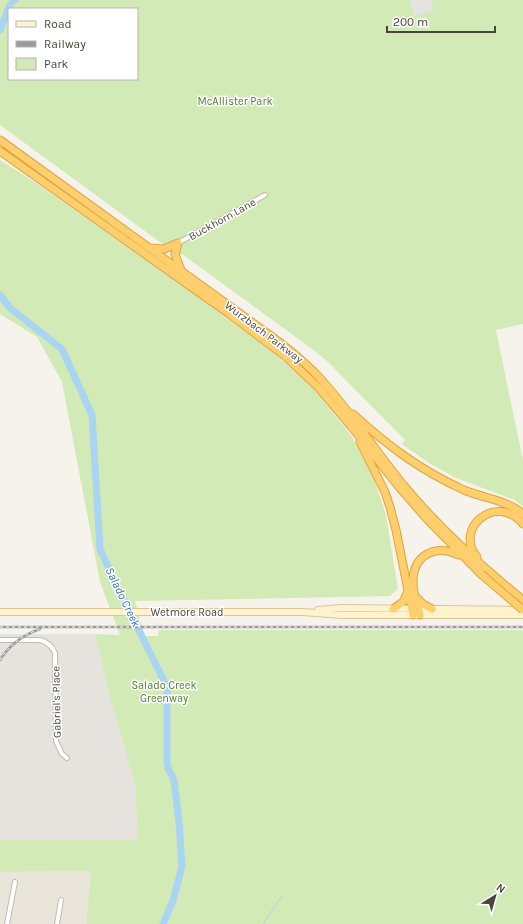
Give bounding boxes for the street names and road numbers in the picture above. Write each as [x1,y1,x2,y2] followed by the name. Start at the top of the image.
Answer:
[186,195,258,243] street label: Buckhorn Lane
[222,299,305,366] street label: Wurzbach Parkway
[150,606,224,619] street label: Wetmore Road
[49,665,64,738] street label: Gabriel's Place

